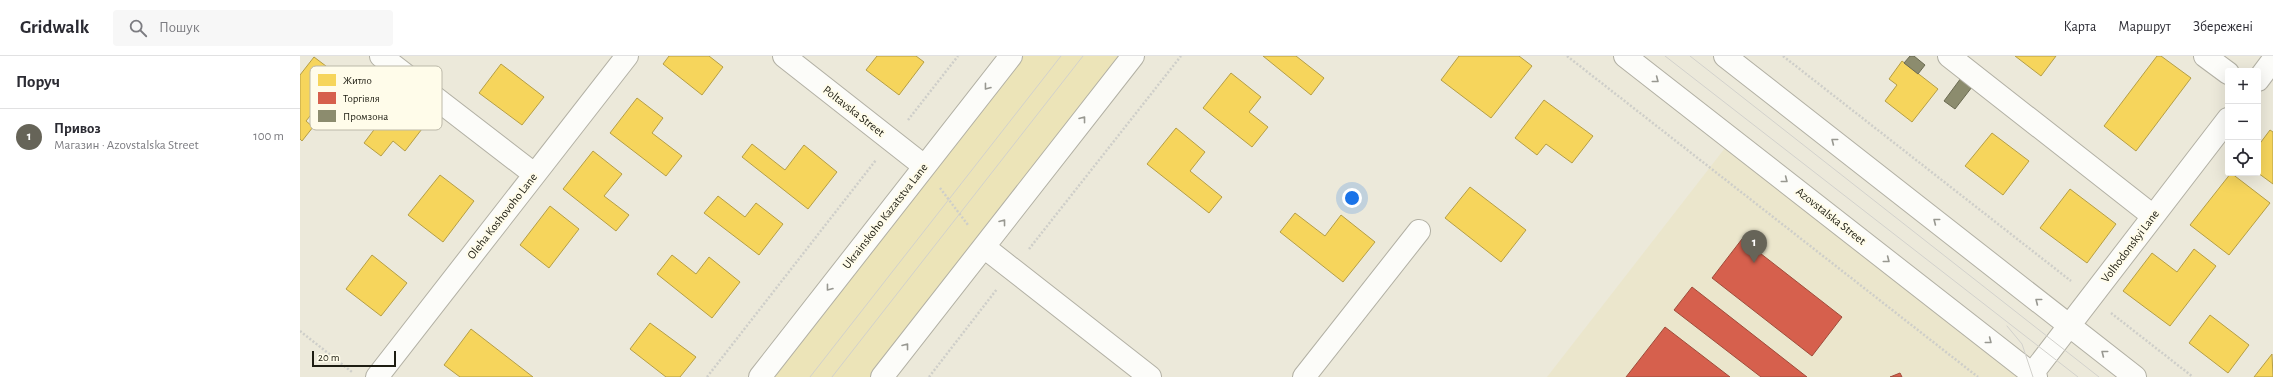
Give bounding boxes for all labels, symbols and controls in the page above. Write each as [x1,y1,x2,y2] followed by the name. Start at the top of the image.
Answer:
[113,10,393,46] search box
[127,17,149,39] icon: search
[20,18,89,37] text: Gridwalk
[159,20,200,35] text: Пошук
[2063,20,2096,34] text: Карта
[2118,20,2171,34] text: Маршрут
[2193,20,2253,34] text: Збережені
[310,66,442,130] legend
[2225,68,2261,176] map controls
[2225,68,2261,104] button: +
[16,73,60,90] text: Поруч
[343,75,372,86] text: Житло
[1652,75,1659,82] one-way arrow
[984,82,991,89] one-way arrow
[821,83,887,139] street label: Poltavska Street
[343,93,380,104] text: Торгівля
[2225,104,2261,140] button: −
[343,111,388,122] text: Промзона
[1079,117,1086,124] one-way arrow
[54,121,101,136] text: Привоз
[27,130,31,143] text: 1
[253,130,284,143] text: 100 m
[54,139,199,152] text: Магазин · Azovstalska Street
[1831,139,1838,146] one-way arrow
[2225,140,2261,176] button: locate
[840,161,930,271] street label: Ukrainskoho Kazatstva Lane
[465,171,539,261] street label: Oleha Koshovoho Lane
[1780,176,1787,183] one-way arrow
[1794,185,1868,247] street label: Azovstalska Street
[1342,188,1362,208] your location
[2099,207,2162,285] street label: Volhodonskyi Lane
[999,219,1006,226] one-way arrow
[1933,219,1940,226] one-way arrow
[1741,230,1767,263] pin: 1
[1883,256,1890,263] one-way arrow
[827,284,834,291] one-way arrow
[2036,299,2043,306] one-way arrow
[1985,336,1992,343] one-way arrow
[901,344,908,351] one-way arrow
[312,349,396,368] scale bar
[2102,351,2109,358] one-way arrow
[318,352,339,363] text: 20 m

